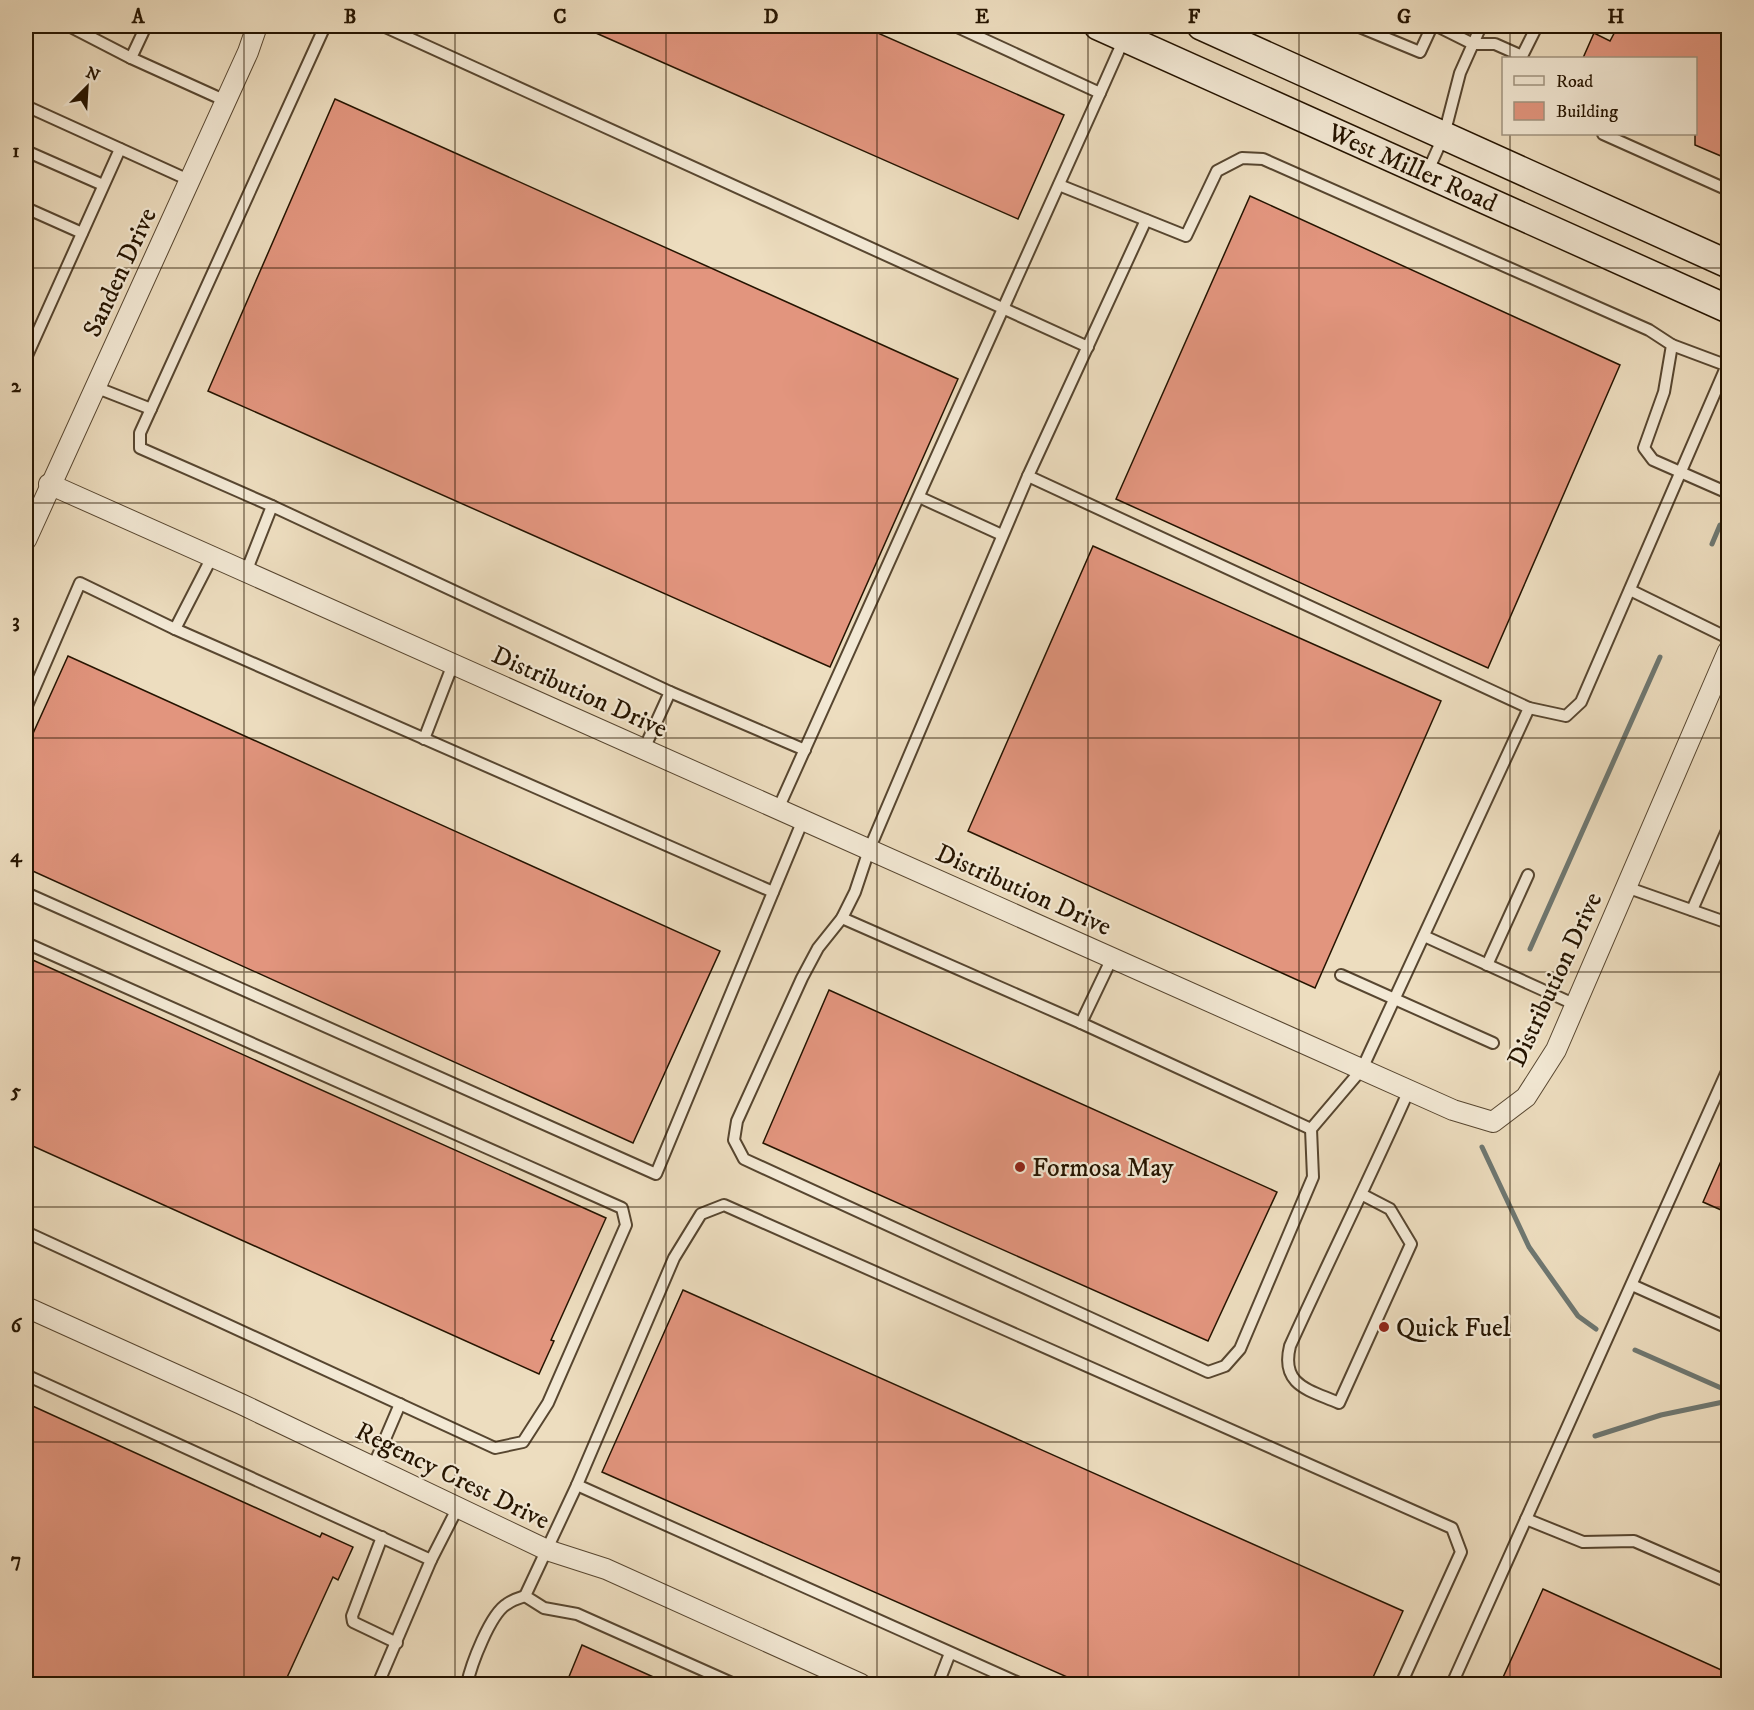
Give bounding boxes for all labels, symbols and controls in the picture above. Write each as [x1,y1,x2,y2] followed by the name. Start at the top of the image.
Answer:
[131,5,146,30] text: A
[344,5,356,30] text: B
[553,5,567,30] text: C
[764,5,779,30] text: D
[975,5,989,30] text: E
[1188,5,1201,30] text: F
[1397,5,1411,30] text: G
[1608,5,1625,30] text: H
[57,57,117,117] north arrow
[1502,57,1697,135] legend
[83,62,103,86] text: N
[1556,71,1593,93] text: Road
[1556,101,1618,123] text: Building
[1322,116,1502,220] street label: West Miller Road
[12,139,20,164] text: 1
[76,203,165,343] street label: Sanden Drive
[11,374,22,399] text: 2
[12,609,20,634] text: 3
[486,639,672,746] street label: Distribution Drive
[930,837,1116,944] street label: Distribution Drive
[10,844,23,869] text: 4
[1500,887,1610,1072] street label: Distribution Drive
[10,1079,21,1104] text: 5
[1032,1152,1174,1185] place label: Formosa May
[1013,1160,1027,1174] marker: Formosa May
[1396,1312,1511,1345] place label: Quick Fuel
[11,1314,23,1339] text: 6
[1377,1320,1391,1334] marker: Quick Fuel
[350,1415,555,1538] street label: Regency Crest Drive
[11,1548,21,1573] text: 7

